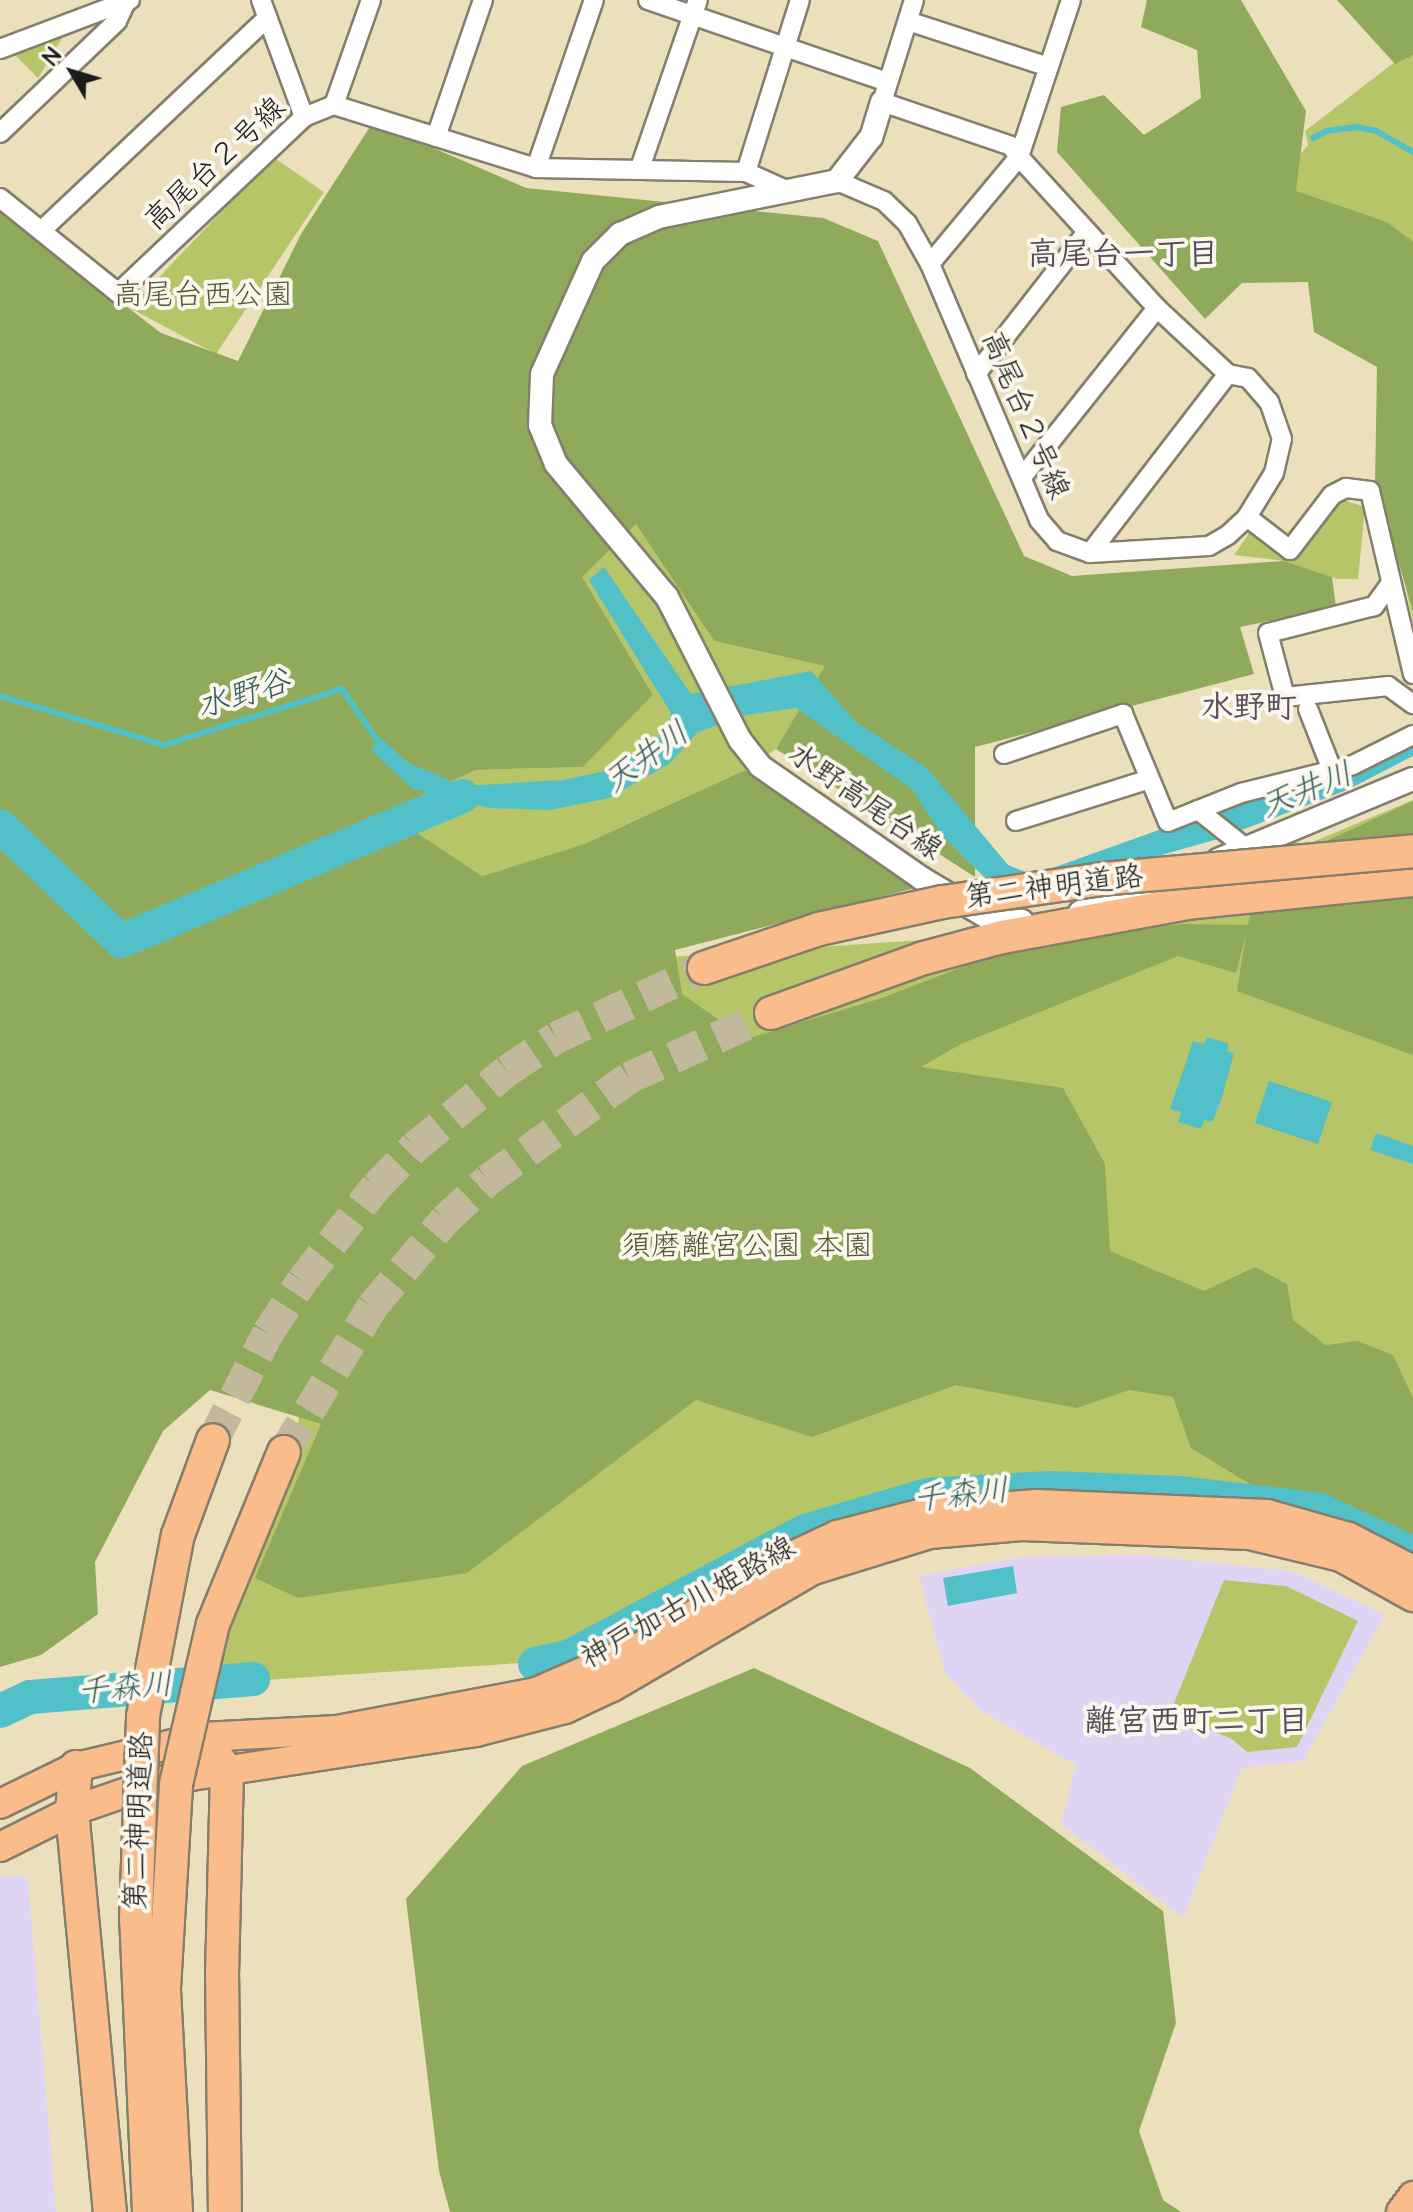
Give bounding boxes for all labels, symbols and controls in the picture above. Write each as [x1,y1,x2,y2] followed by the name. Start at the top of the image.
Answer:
[32,32,112,112] north arrow
[36,42,69,72] text: N
[137,89,293,239] street label: 高尾台２号線
[1027,236,1219,274] district label: 高尾台一丁目
[113,277,293,313] park label: 高尾台西公園
[973,325,1077,505] street label: 高尾台２号線
[192,663,296,727] water label: 水野谷
[1201,689,1297,727] district label: 水野町
[597,714,697,802] water label: 天井川
[781,736,949,868] street label: 水野高尾台線
[1255,755,1359,827] water label: 天井川
[962,858,1146,916] street label: 第二神明道路
[621,1228,873,1264] park label: 須磨離宮公園 本園
[911,1472,1011,1520] water label: 千森川
[574,1529,802,1677] street label: 神戸加古川姫路線
[76,1666,174,1712] water label: 千森川
[1085,1703,1309,1741] district label: 離宮西町二丁目
[118,1730,160,1912] street label: 第二神明道路

